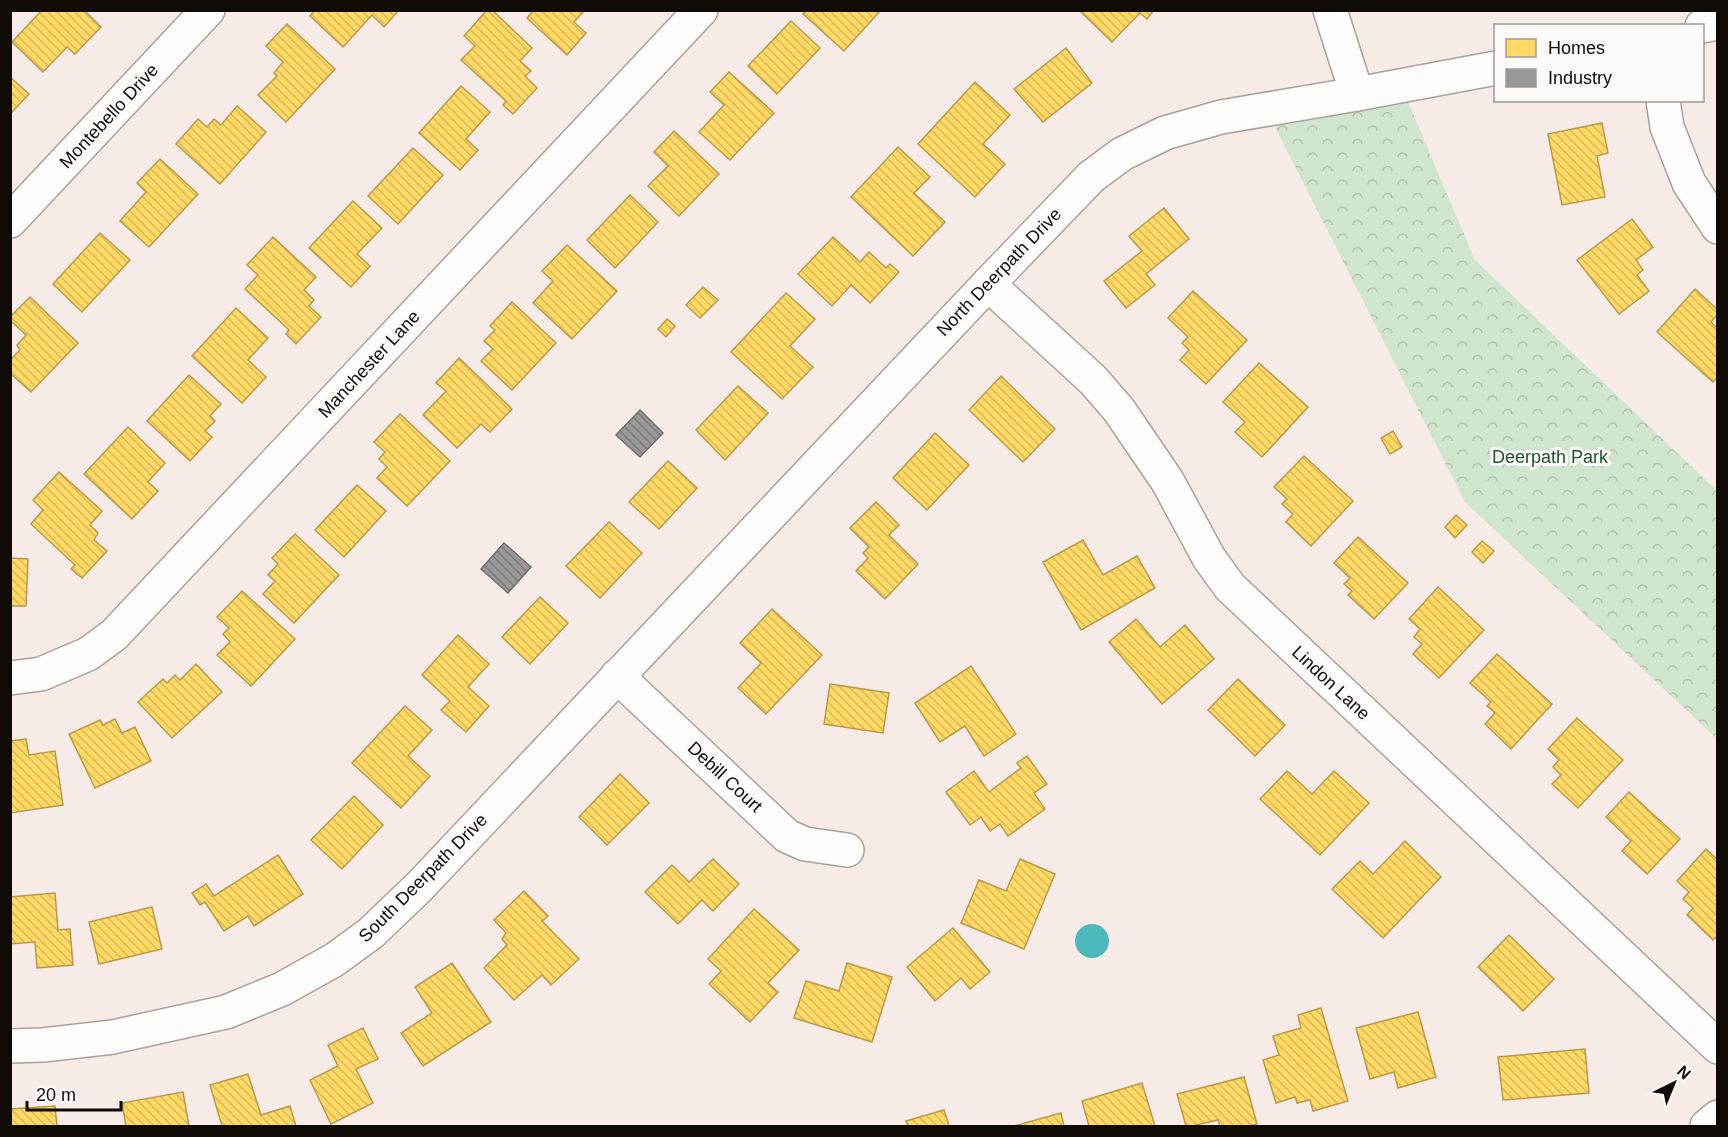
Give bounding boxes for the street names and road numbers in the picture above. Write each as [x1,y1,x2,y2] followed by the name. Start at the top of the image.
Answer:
[56,60,162,172] street label: Montebello Drive
[933,204,1065,340] street label: North Deerpath Drive
[314,306,424,422] street label: Manchester Lane
[1288,642,1374,724] street label: Lindon Lane
[684,738,766,816] street label: Debill Court
[355,810,491,946] street label: South Deerpath Drive

